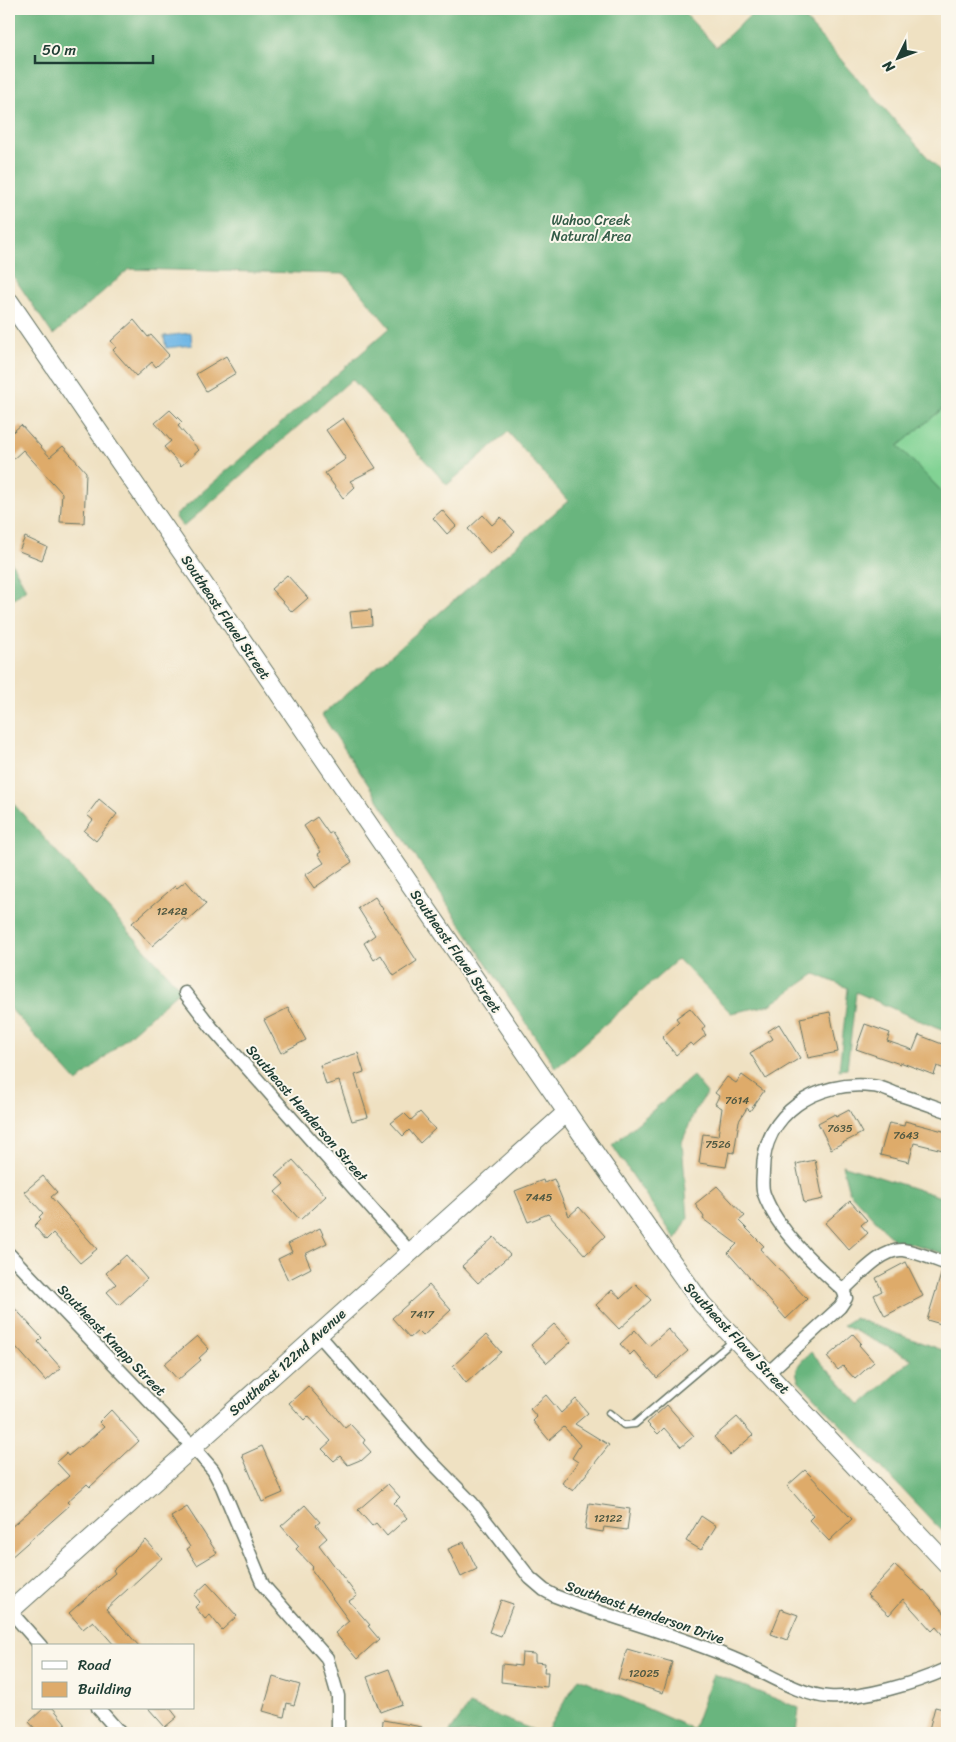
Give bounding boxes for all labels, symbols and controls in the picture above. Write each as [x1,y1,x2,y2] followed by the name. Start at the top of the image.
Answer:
[35,32,152,64] scale bar
[874,32,924,82] north arrow
[42,37,77,63] text: 50 m
[876,54,902,79] text: N
[551,208,632,249] park label: Wahoo Creek Natural Area
[174,549,277,685] street label: Southeast Flavel Street
[403,884,508,1019] street label: Southeast Flavel Street
[157,902,188,921] house number: 12428
[240,1039,375,1189] street label: Southeast Henderson Street
[725,1091,749,1110] house number: 7614
[827,1119,853,1138] house number: 7635
[893,1126,919,1145] house number: 7643
[705,1135,731,1154] house number: 7526
[526,1188,553,1207] house number: 7445
[677,1276,796,1401] street label: Southeast Flavel Street
[51,1278,172,1403] street label: Southeast Knapp Street
[223,1302,352,1422] street label: Southeast 122nd Avenue
[410,1305,435,1324] house number: 7417
[594,1509,623,1528] house number: 12122
[562,1574,728,1652] street label: Southeast Henderson Drive
[32,1644,195,1710] legend
[78,1652,111,1678] text: Road
[628,1664,660,1683] house number: 12025
[78,1676,132,1702] text: Building

